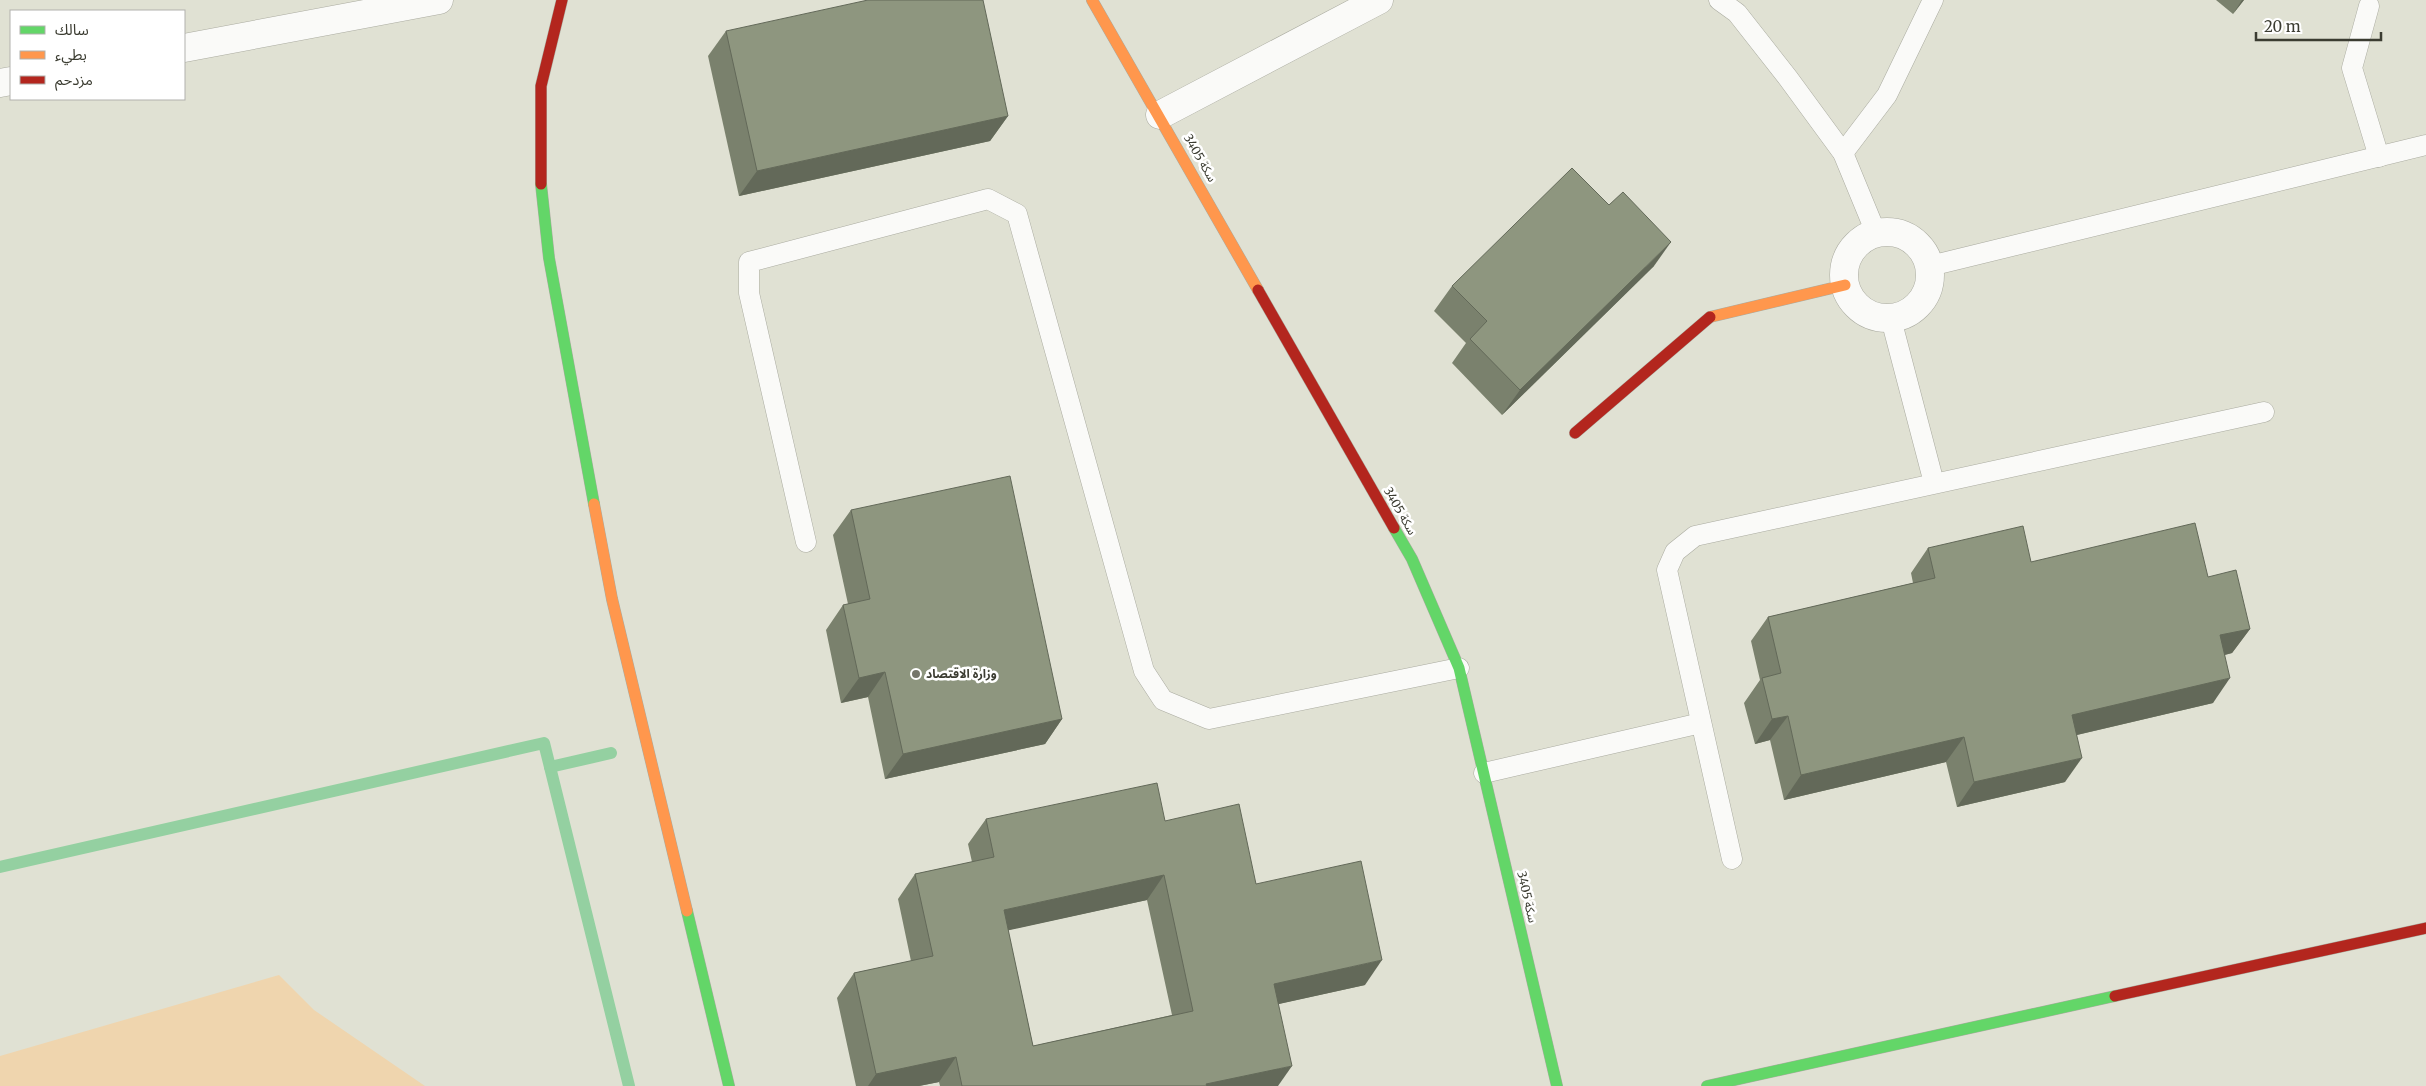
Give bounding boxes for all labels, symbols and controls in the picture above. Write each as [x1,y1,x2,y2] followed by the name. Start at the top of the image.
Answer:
[10,10,185,100] legend
[2256,10,2381,42] scale bar
[2264,17,2301,36] text: 20 m
[55,20,89,39] text: سالك
[55,45,87,66] text: بطيء
[55,70,93,91] text: مزدحم
[1181,131,1220,184] street label: سكة 3405
[1381,484,1420,537] street label: سكة 3405
[926,666,997,681] place label: وزارة الاقتصاد
[910,668,922,680] marker: وزارة الاقتصاد
[1514,870,1541,924] street label: سكة 3405

